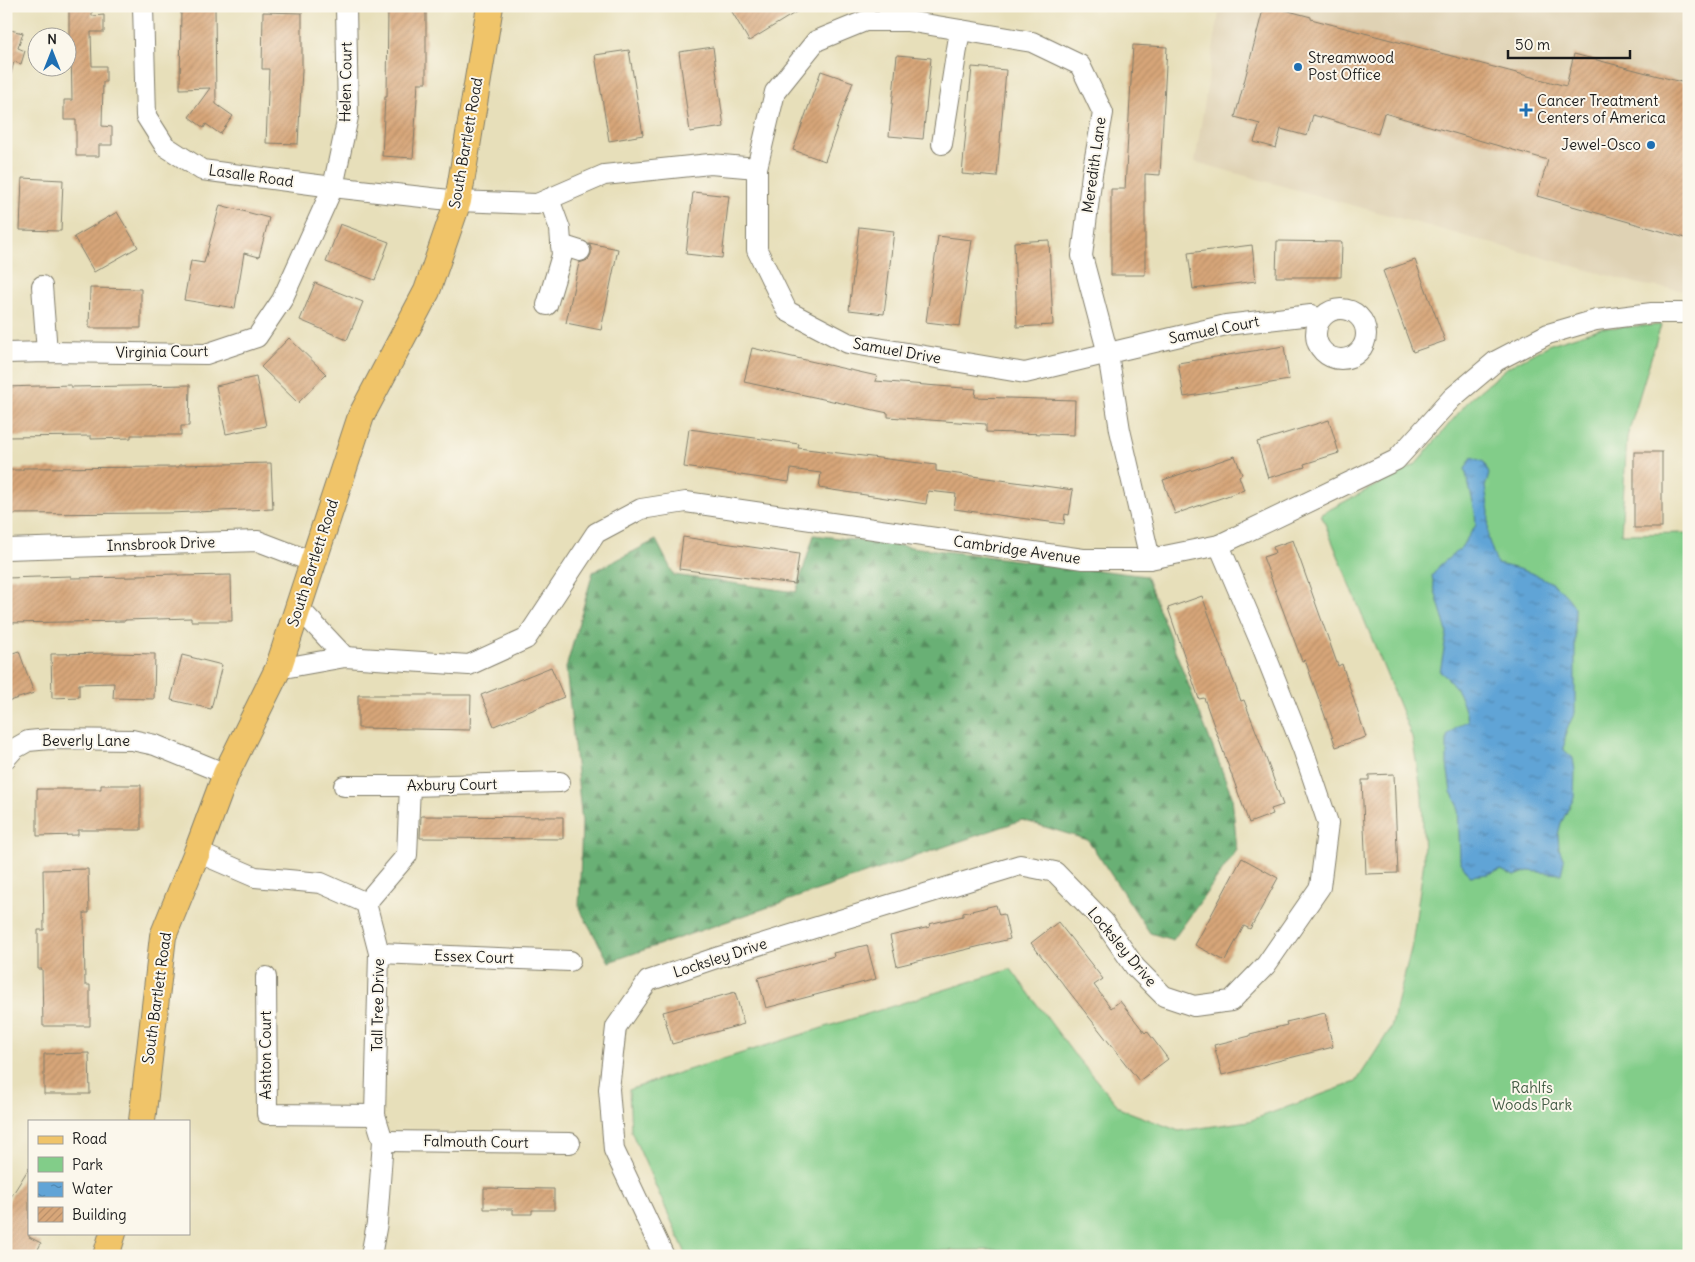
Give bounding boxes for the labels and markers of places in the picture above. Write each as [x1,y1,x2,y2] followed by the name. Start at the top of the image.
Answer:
[1308,48,1394,84] place label: Streamwood Post Office
[1292,61,1304,73] marker: Streamwood Post Office
[1537,91,1666,127] place label: Cancer Treatment Centers of America
[1519,103,1533,117] marker: Cancer Treatment Centers of America
[1561,135,1641,154] place label: Jewel-Osco
[1645,139,1657,151] marker: Jewel-Osco

